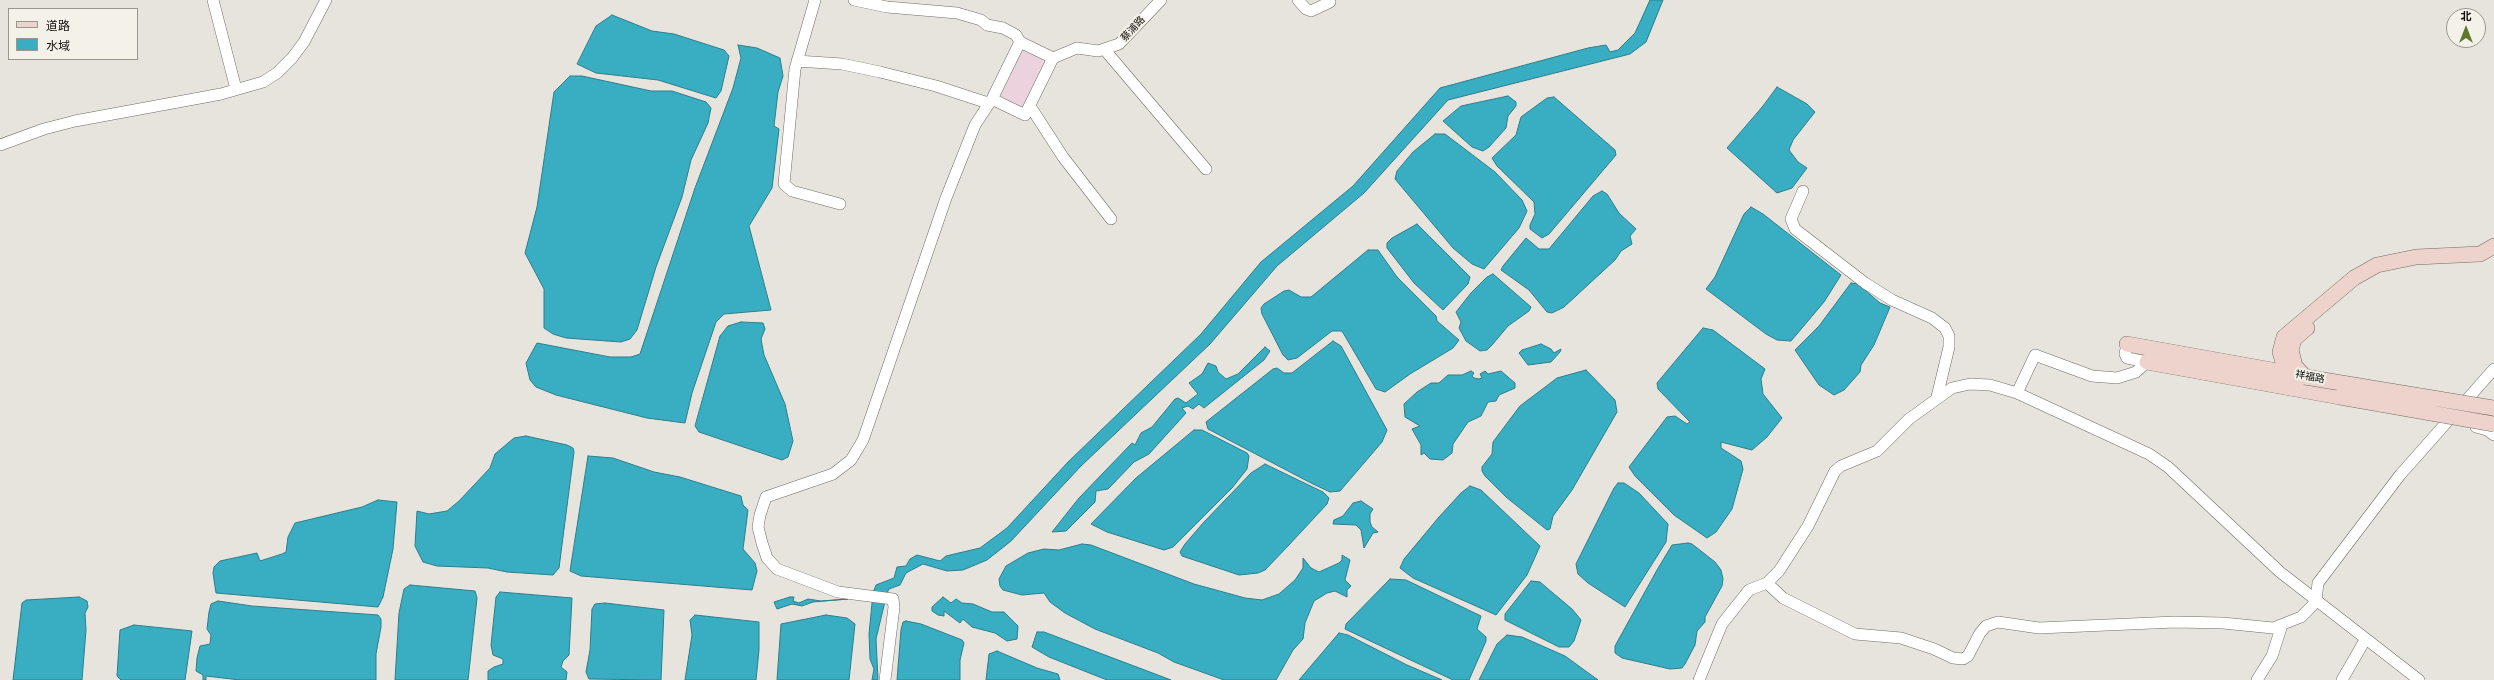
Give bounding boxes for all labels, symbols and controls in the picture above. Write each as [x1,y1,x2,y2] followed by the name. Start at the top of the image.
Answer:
[8,8,138,60] legend
[2446,8,2486,48] north arrow
[2461,10,2472,23] text: 北
[1118,14,1148,44] street label: 蔡浦路
[46,19,70,33] text: 道路
[46,39,70,53] text: 水域
[2294,368,2326,386] street label: 祥福路

